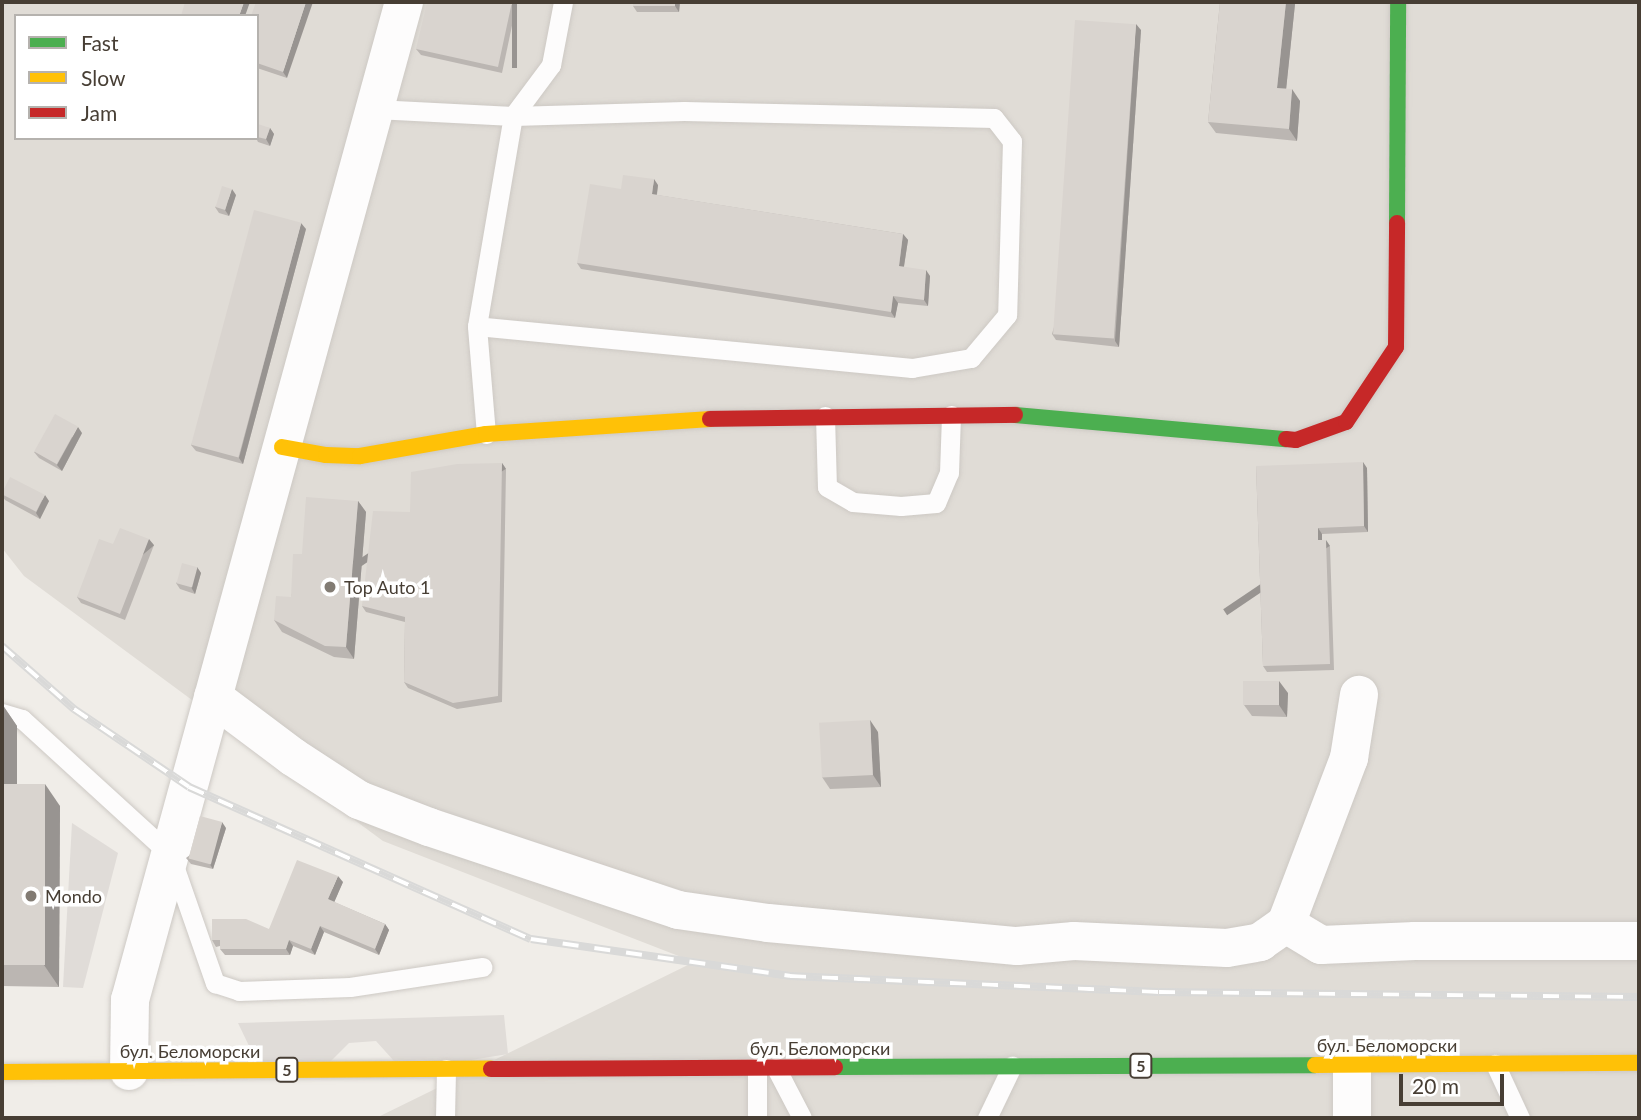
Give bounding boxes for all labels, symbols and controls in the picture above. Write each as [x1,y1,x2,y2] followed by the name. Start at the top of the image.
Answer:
[14,14,259,140] legend
[81,30,118,55] text: Fast
[81,65,125,90] text: Slow
[81,100,117,125] text: Jam
[344,576,431,598] place label: Top Auto 1
[322,579,338,595] marker: Top Auto 1
[45,885,102,907] place label: Mondo
[23,888,39,904] marker: Mondo
[1317,1034,1457,1056] street label: бул. Беломорски
[750,1037,890,1059] street label: бул. Беломорски
[120,1040,260,1062] street label: бул. Беломорски
[1129,1054,1153,1078] road number: 5
[275,1058,299,1082] road number: 5
[1403,1060,1508,1104] scale bar
[1412,1073,1459,1098] text: 20 m

